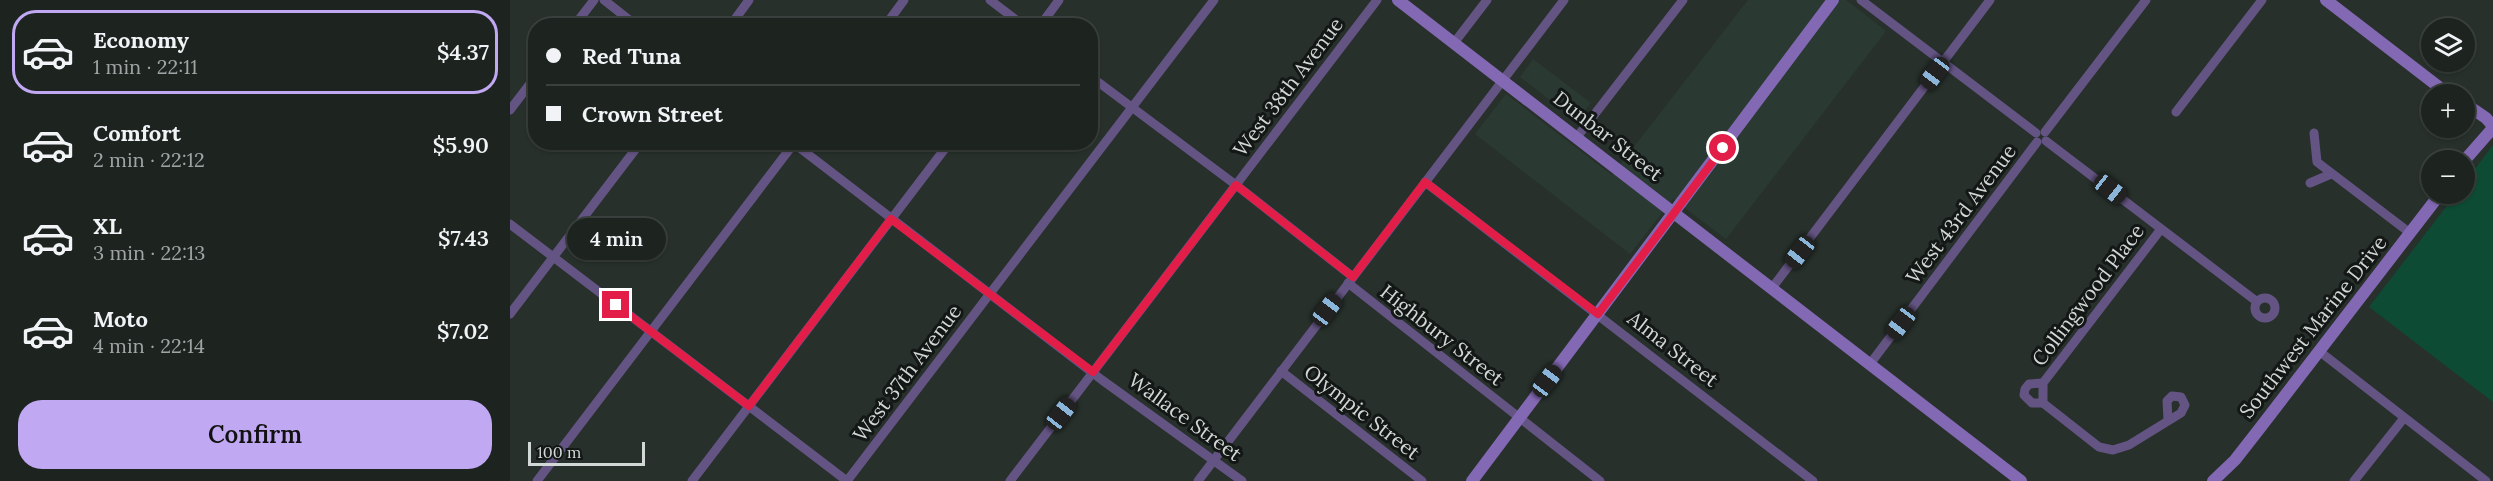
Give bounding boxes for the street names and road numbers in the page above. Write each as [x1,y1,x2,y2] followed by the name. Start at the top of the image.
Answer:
[1227,12,1348,161] street label: West 38th Avenue
[1549,85,1668,186] street label: Dunbar Street
[1900,139,2021,288] street label: West 43rd Avenue
[2026,219,2149,371] street label: Collingwood Place
[2234,230,2392,423] street label: Southwest Marine Drive
[1376,279,1509,391] street label: Highbury Street
[847,299,966,446] street label: West 37th Avenue
[1622,305,1724,392] street label: Alma Street
[1300,359,1425,465] street label: Olympic Street
[1124,367,1247,466] street label: Wallace Street

